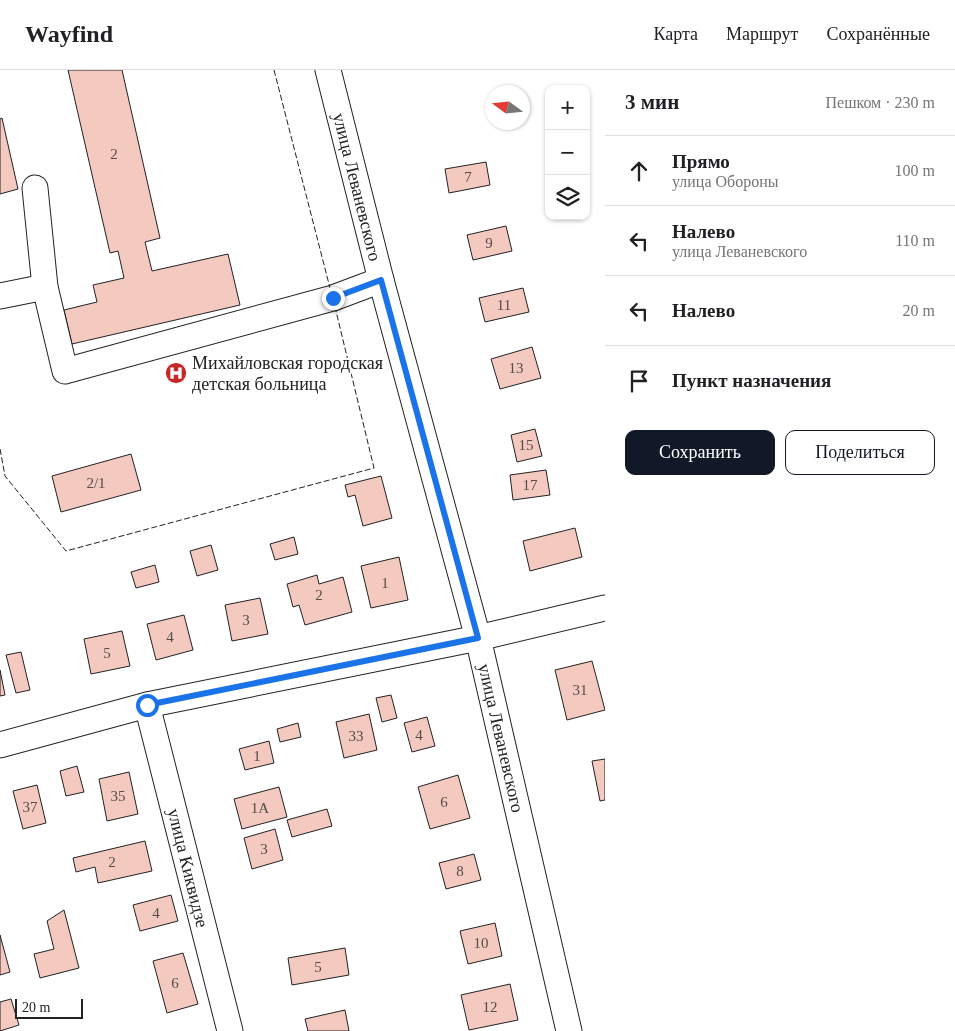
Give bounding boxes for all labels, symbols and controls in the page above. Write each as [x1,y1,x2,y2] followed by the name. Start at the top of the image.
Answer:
[25,21,113,47] text: Wayfind
[653,24,698,44] text: Карта
[726,24,798,44] text: Маршрут
[826,24,930,44] text: Сохранённые
[485,85,530,130] north arrow
[545,85,590,220] map controls
[545,85,590,130] button: +
[625,90,679,114] text: 3 мин
[825,94,935,111] text: Пешком · 230 m
[329,111,385,263] street label: улица Леваневского
[545,130,590,175] button: −
[110,146,118,162] house number: 2
[672,151,730,172] text: Прямо
[625,157,653,185] icon: ahead
[895,162,935,179] text: 100 m
[464,169,472,185] house number: 7
[672,173,779,190] text: улица Обороны
[545,175,590,220] button: layers
[672,221,735,242] text: Налево
[625,227,653,255] icon: left
[895,232,935,249] text: 110 m
[485,235,493,251] house number: 9
[672,243,807,260] text: улица Леваневского
[322,287,345,310] route end
[497,297,511,313] house number: 11
[625,297,653,325] icon: left
[672,300,735,321] text: Налево
[903,302,935,319] text: 20 m
[192,353,383,394] place label: Михайловская городская детская больница
[509,360,524,376] house number: 13
[164,361,188,385] hospital icon: Михайловская городская детская больница
[625,367,653,395] icon: arrive
[672,370,831,391] text: Пункт назначения
[625,430,775,475] button: Сохранить
[785,430,935,475] button: Поделиться
[519,437,534,453] house number: 15
[86,475,106,491] house number: 2/1
[523,477,538,493] house number: 17
[381,575,389,591] house number: 1
[315,587,323,603] house number: 2
[242,612,250,628] house number: 3
[166,629,174,645] house number: 4
[103,645,111,661] house number: 5
[474,662,528,814] street label: улица Леваневского
[573,682,588,698] house number: 31
[136,694,159,717] route start
[415,727,423,743] house number: 4
[349,728,364,744] house number: 33
[253,748,261,764] house number: 1
[111,788,126,804] house number: 35
[440,794,448,810] house number: 6
[23,799,38,815] house number: 37
[251,800,269,816] house number: 1А
[164,806,212,930] street label: улица Киквидзе
[260,841,268,857] house number: 3
[108,854,116,870] house number: 2
[456,863,464,879] house number: 8
[152,905,160,921] house number: 4
[474,935,489,951] house number: 10
[314,959,322,975] house number: 5
[171,975,179,991] house number: 6
[15,996,82,1019] scale bar
[483,999,498,1015] house number: 12
[22,1000,50,1015] text: 20 m

